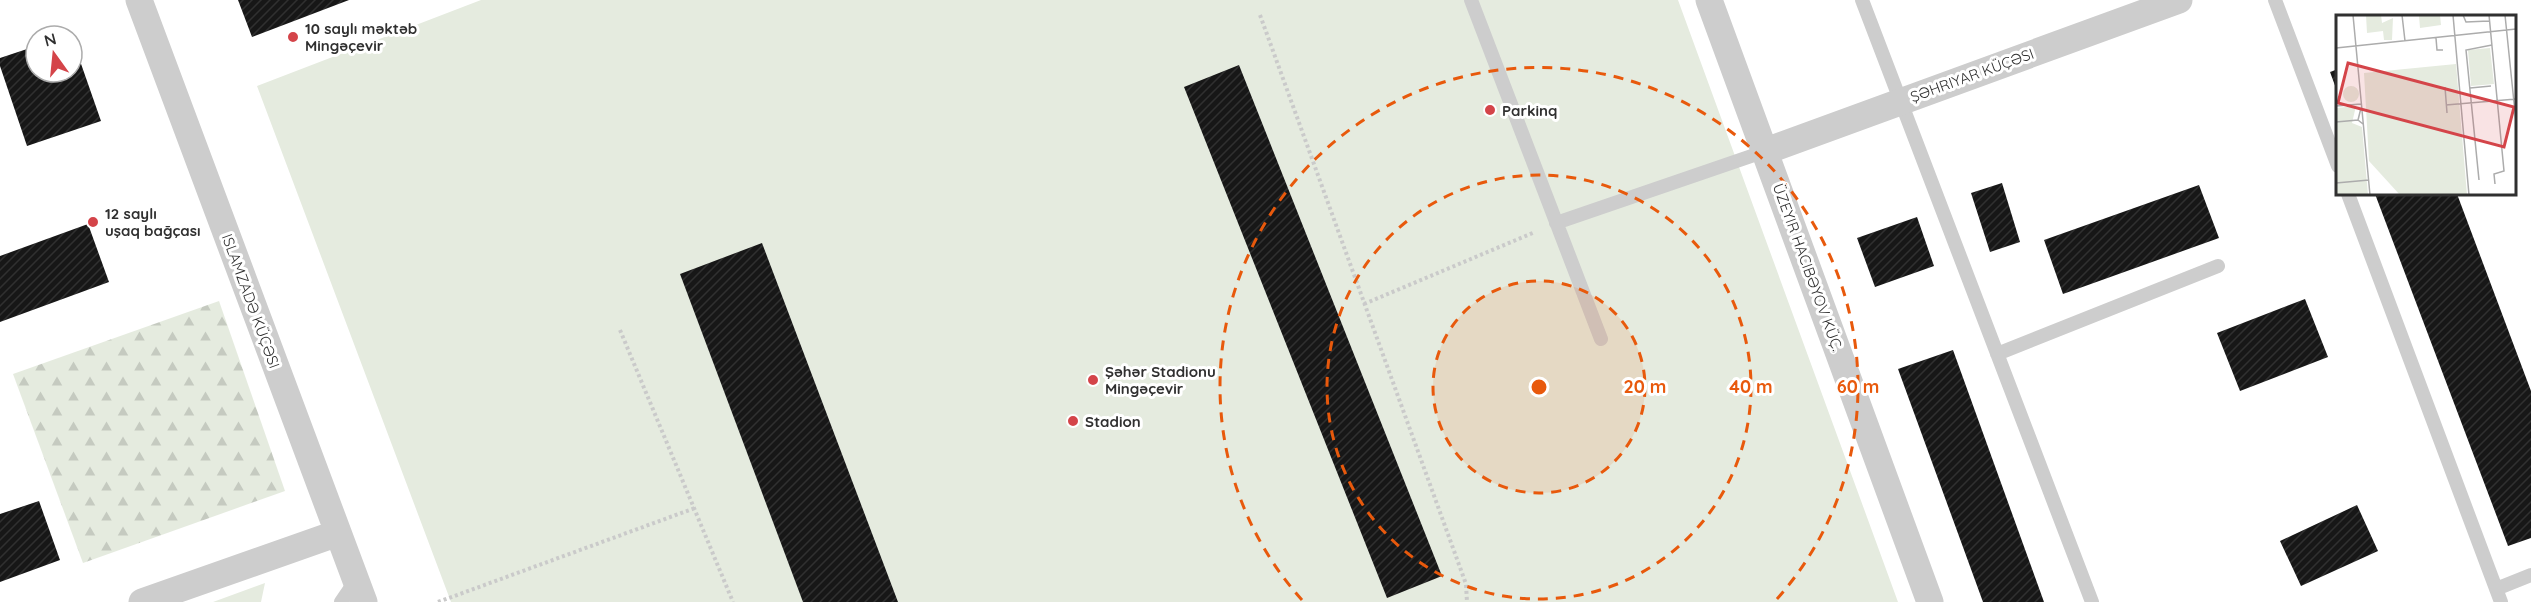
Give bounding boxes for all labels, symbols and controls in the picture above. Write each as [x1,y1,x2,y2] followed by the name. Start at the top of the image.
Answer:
[2336,15,2516,195] inset map
[305,19,417,55] place label: 10 saylı məktəb Mingəçevir
[24,24,84,84] north arrow
[42,28,58,51] text: N
[286,30,300,44] marker: 10 saylı məktəb Mingəçevir
[1908,44,2036,106] street label: ŞƏHRIYAR KÜÇƏSI
[1502,101,1557,120] place label: Parkinq
[1483,103,1497,117] marker: Parkinq
[1769,181,1847,353] street label: ÜZEYIR HACIBƏYOV KÜÇ.
[105,204,200,240] place label: 12 saylı uşaq bağçası
[86,215,100,229] marker: 12 saylı uşaq bağçası
[218,231,284,371] street label: ISLAMZADƏ KÜÇƏSI
[1105,362,1216,398] place label: Şəhər Stadionu Mingəçevir
[1086,373,1100,387] marker: Şəhər Stadionu Mingəçevir
[1624,375,1666,398] text: 20 m
[1729,375,1773,398] text: 40 m
[1837,375,1879,398] text: 60 m
[1529,377,1549,397] centre of rings
[1085,412,1141,431] place label: Stadion
[1066,414,1080,428] marker: Stadion

